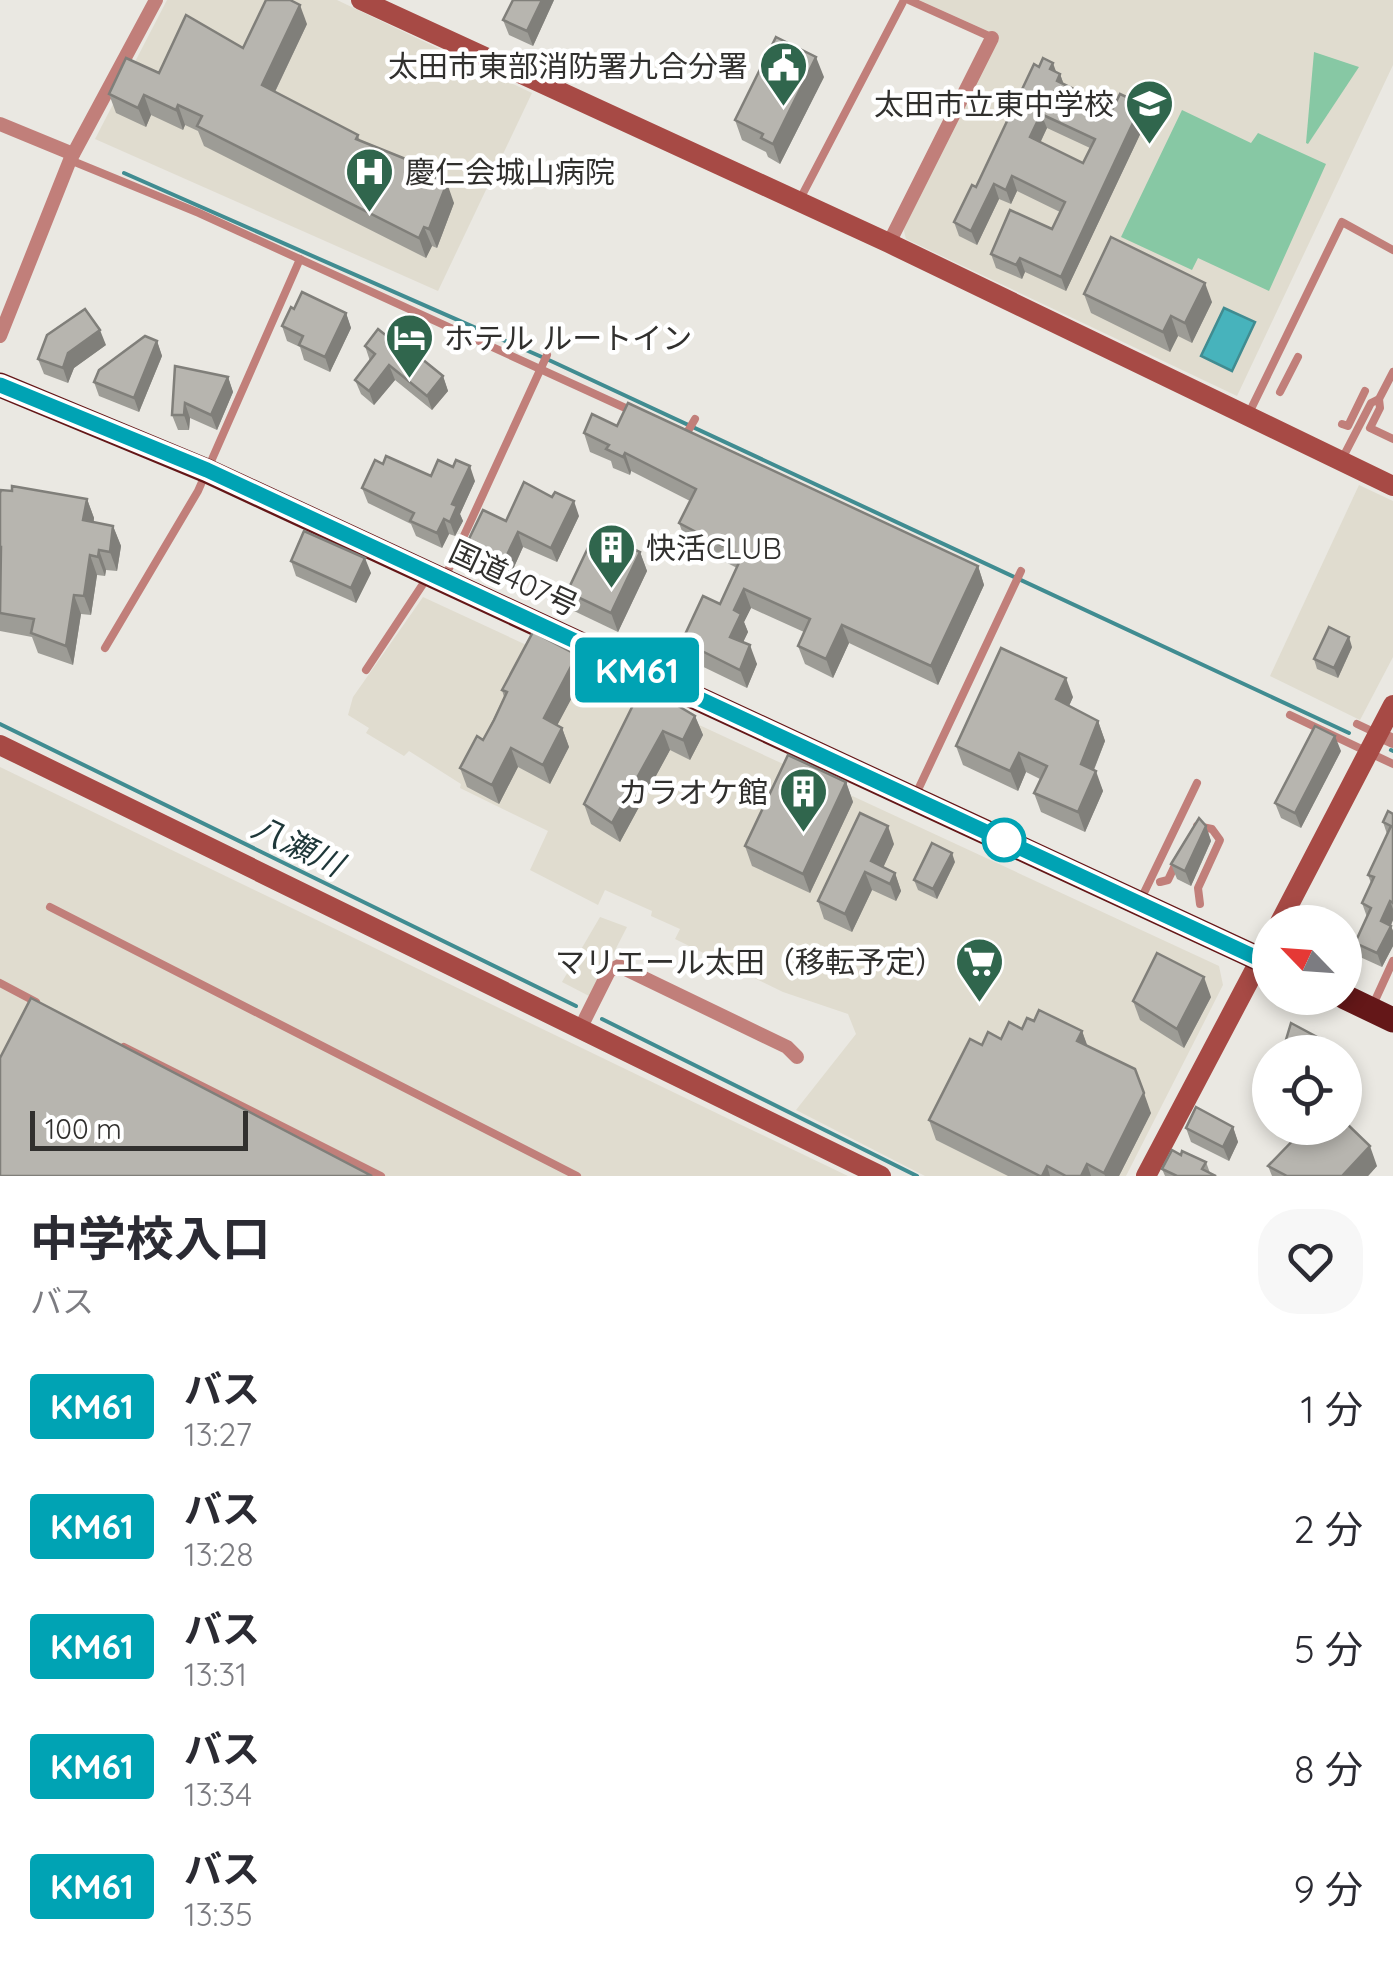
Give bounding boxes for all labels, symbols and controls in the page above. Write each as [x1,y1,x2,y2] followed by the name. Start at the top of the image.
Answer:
[757,40,809,108] public building icon: 太田市東部消防署九合分署
[388,47,748,85] place label: 太田市東部消防署九合分署
[1123,78,1175,146] school or university icon: 太田市立東中学校
[874,85,1114,123] place label: 太田市立東中学校
[344,146,396,214] hospital icon: 慶仁会城山病院
[405,153,615,191] place label: 慶仁会城山病院
[383,312,435,380] hotel icon: ホテル ルートイン
[444,319,692,357] place label: ホテル ルートイン
[585,522,637,590] building icon: 快活CLUB
[646,529,782,567] place label: 快活CLUB
[444,532,584,624] street label: 国道407号
[567,638,707,702] line badge: KM61
[595,648,679,692] text: KM61
[777,766,829,834] building icon: カラオケ館
[618,773,768,811] place label: カラオケ館
[246,806,353,885] water label: 八瀬川
[983,819,1025,861] unlabelled marker
[1252,905,1362,1015] north arrow
[1252,905,1362,1145] map controls
[954,936,1006,1004] supermarket icon: マリエール太田（移転予定）
[555,943,945,981] place label: マリエール太田（移転予定）
[1252,1035,1362,1145] button: locate
[30,1106,248,1150] scale bar
[45,1111,122,1146] text: 100 m
[30,1208,270,1268] text: 中学校入口
[1258,1209,1363,1314] button: heart
[30,1281,94,1321] text: バス
[184,1365,260,1413] text: バス
[50,1384,134,1428] text: KM61
[1301,1385,1363,1433] text: 1 分
[184,1414,252,1454] text: 13:27
[184,1485,260,1533] text: バス
[50,1504,134,1548] text: KM61
[1294,1505,1363,1553] text: 2 分
[184,1534,253,1574] text: 13:28
[184,1605,260,1653] text: バス
[50,1624,134,1668] text: KM61
[1294,1625,1363,1673] text: 5 分
[184,1654,247,1694] text: 13:31
[184,1725,260,1773] text: バス
[50,1744,134,1788] text: KM61
[1294,1745,1363,1793] text: 8 分
[184,1774,252,1814] text: 13:34
[184,1845,260,1893] text: バス
[50,1864,134,1908] text: KM61
[1293,1865,1363,1913] text: 9 分
[184,1894,253,1934] text: 13:35

